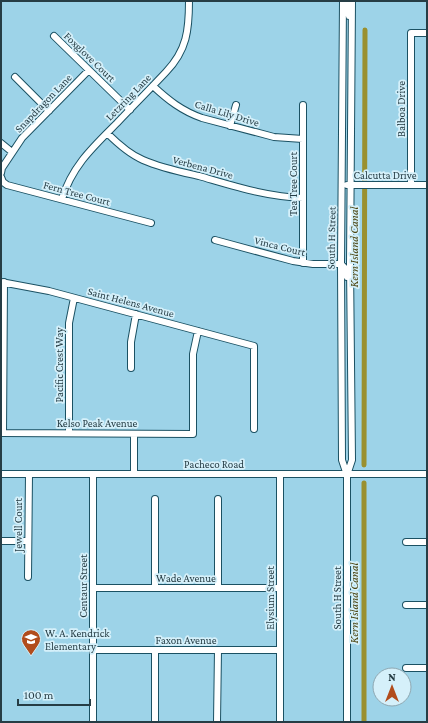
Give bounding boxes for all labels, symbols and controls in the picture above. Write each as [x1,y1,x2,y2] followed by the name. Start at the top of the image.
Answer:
[61,30,118,85] street label: Foxglove Court
[12,71,75,135] street label: Snapdragon Lane
[103,71,154,123] street label: Letzring Lane
[395,81,407,137] street label: Balboa Drive
[193,97,261,130] street label: Calla Lily Drive
[287,152,299,216] street label: Tea Tree Court
[172,153,235,181] street label: Verbena Drive
[353,169,417,181] street label: Calcutta Drive
[42,178,112,208] street label: Fern Tree Court
[347,205,361,287] water label: Kern Island Canal
[324,206,338,270] street label: South H Street
[253,234,307,258] street label: Vinca Court
[86,285,176,319] street label: Saint Helens Avenue
[53,327,66,403] street label: Pacific Crest Way
[57,417,138,429] street label: Kelso Peak Avenue
[184,458,244,470] street label: Pacheco Road
[12,498,25,553] street label: Jewell Court
[77,554,89,618] street label: Centaur Street
[347,561,361,643] water label: Kern Island Canal
[264,566,277,630] street label: Elysium Street
[331,566,343,630] street label: South H Street
[156,572,216,584] street label: Wade Avenue
[45,627,110,653] place label: W. A. Kendrick Elementary
[20,628,42,656] school or university icon: W. A. Kendrick Elementary
[155,634,217,646] street label: Faxon Avenue
[372,667,412,707] north arrow
[388,671,396,683] text: N
[18,681,90,707] scale bar
[24,688,54,702] text: 100 m

